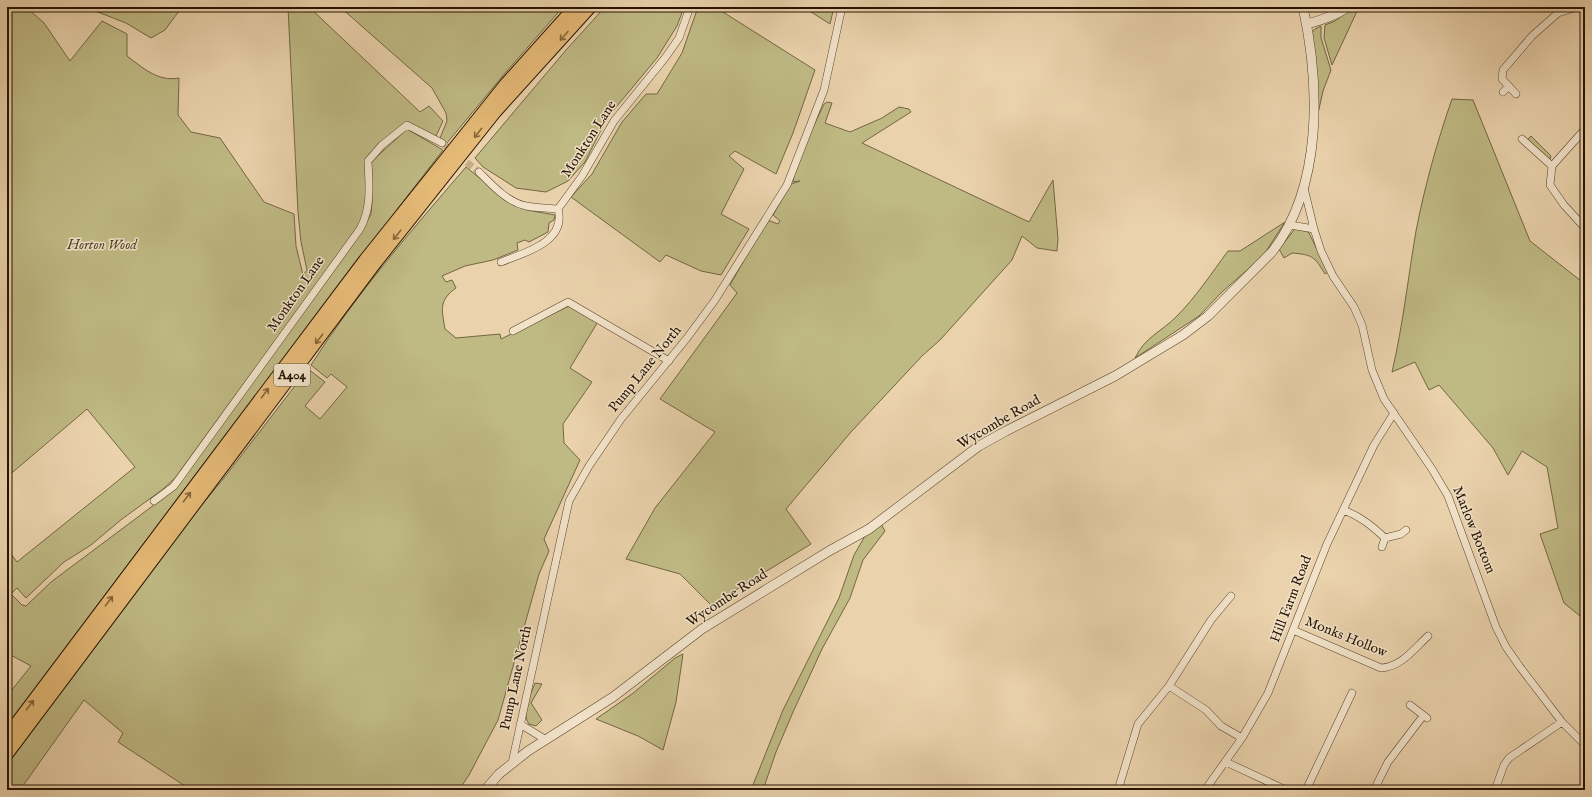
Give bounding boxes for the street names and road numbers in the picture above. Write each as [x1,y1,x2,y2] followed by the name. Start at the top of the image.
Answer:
[557,97,621,181] street label: Monkton Lane
[263,252,329,335] street label: Monkton Lane
[605,322,686,416] street label: Pump Lane North
[274,364,310,386] road number: A404
[954,391,1044,453] street label: Wycombe Road
[1448,484,1500,576] street label: Marlow Bottom
[1266,552,1316,645] street label: Hill Farm Road
[683,565,771,631] street label: Wycombe Road
[1302,612,1390,662] street label: Monks Hollow
[496,624,536,732] street label: Pump Lane North

